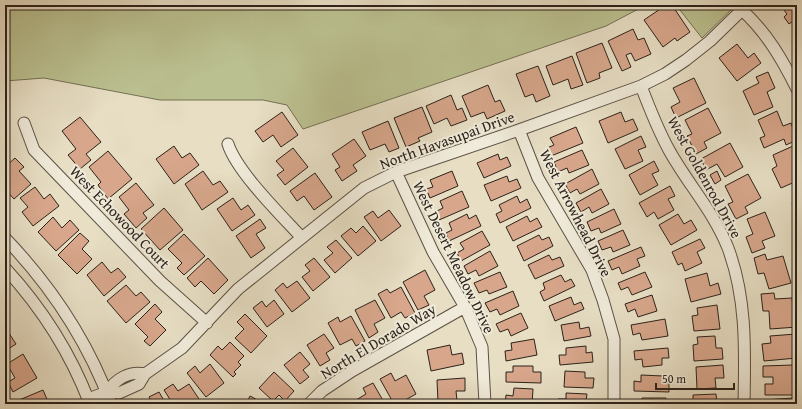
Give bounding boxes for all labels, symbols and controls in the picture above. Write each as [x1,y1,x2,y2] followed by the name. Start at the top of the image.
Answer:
[377,106,517,174] street label: North Havasupai Drive
[663,112,747,242] street label: West Goldenrod Drive
[535,146,617,280] street label: West Arrowhead Drive
[65,161,175,274] street label: West Echowood Court
[408,177,500,337] street label: West Desert Meadow Drive
[316,298,440,384] street label: North El Dorado Way
[656,365,734,391] scale bar
[662,370,686,387] text: 50 m

